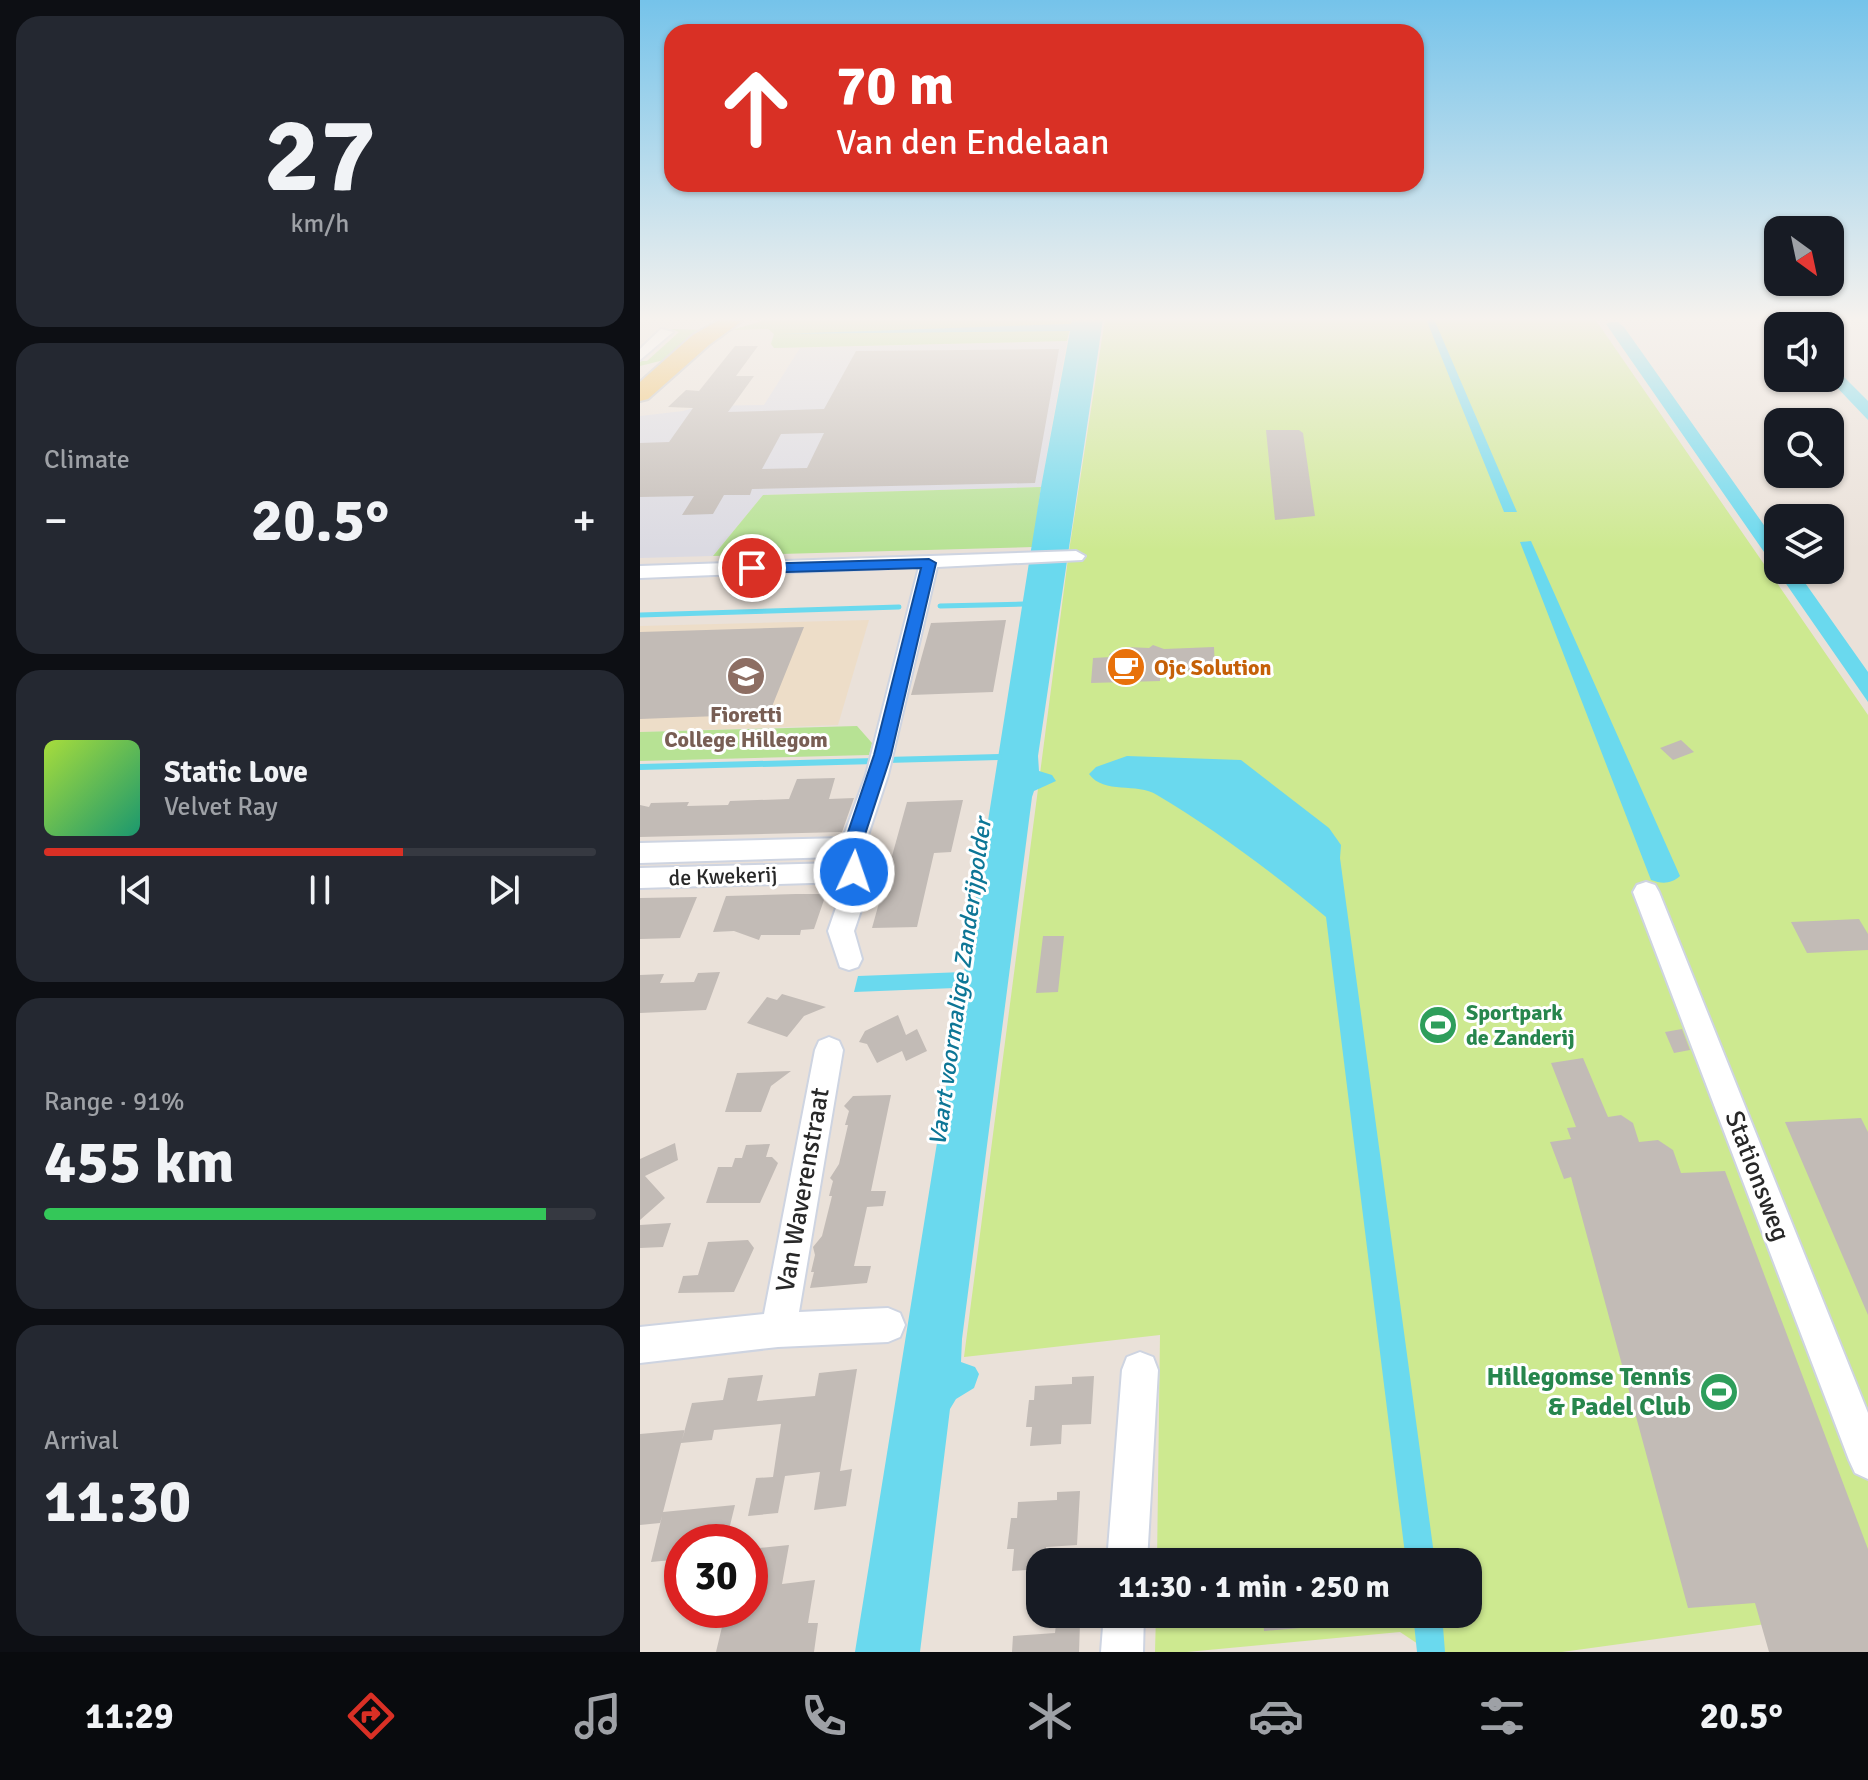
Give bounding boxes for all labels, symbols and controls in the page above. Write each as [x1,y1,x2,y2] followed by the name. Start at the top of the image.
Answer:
[836,51,954,120] text: 70 m
[704,56,808,160] icon: ahead
[264,92,376,220] text: 27
[836,120,1110,165] text: Van den Endelaan
[291,208,349,240] text: km/h
[1764,216,1844,296] north arrow
[1764,216,1844,584] map controls
[1764,312,1844,392] button: sound
[1764,408,1844,488] button: search
[44,444,130,476] text: Climate
[251,484,389,558] text: 20.5°
[44,494,68,548] text: −
[572,494,596,548] text: +
[1764,504,1844,584] button: layers
[718,534,786,602] pin
[730,546,774,590] icon: arrive
[1105,646,1147,688] cafe icon: Ojc Solution
[1154,654,1272,681] place label: Ojc Solution
[725,655,767,697] school or university icon: Fioretti College Hillegom
[664,701,828,753] place label: Fioretti College Hillegom
[164,754,308,791] text: Static Love
[164,791,278,823] text: Velvet Ray
[922,813,998,1148] water label: Vaart voormalige Zanderijpolder
[812,830,896,914] position arrow
[668,861,778,891] street label: de Kwekerij
[114,868,158,912] icon: previous
[298,868,342,912] icon: pause
[482,868,526,912] icon: next
[1466,999,1575,1051] place label: Sportpark de Zanderij
[1417,1004,1459,1046] sports icon: Sportpark de Zanderij
[769,1085,837,1295] street label: Van Waverenstraat
[44,1086,185,1118] text: Range · 91%
[1718,1106,1796,1246] street label: Stationsweg
[44,1126,234,1200] text: 455 km
[1486,1361,1691,1423] place label: Hillegomse Tennis & Padel Club
[1698,1371,1740,1413] sports icon: Hillegomse Tennis & Padel Club
[44,1425,119,1457] text: Arrival
[44,1465,191,1539] text: 11:30
[664,1524,768,1628] speed limit sign: 30
[1118,1569,1390,1606] text: 11:30 · 1 min · 250 m
[343,1688,399,1744] icon: directions
[570,1688,626,1744] icon: music
[796,1688,852,1744] icon: phone
[1022,1688,1078,1744] icon: climate
[1248,1688,1304,1744] icon: car
[1474,1688,1530,1744] icon: filters
[85,1694,173,1739] text: 11:29
[1700,1694,1783,1739] text: 20.5°

